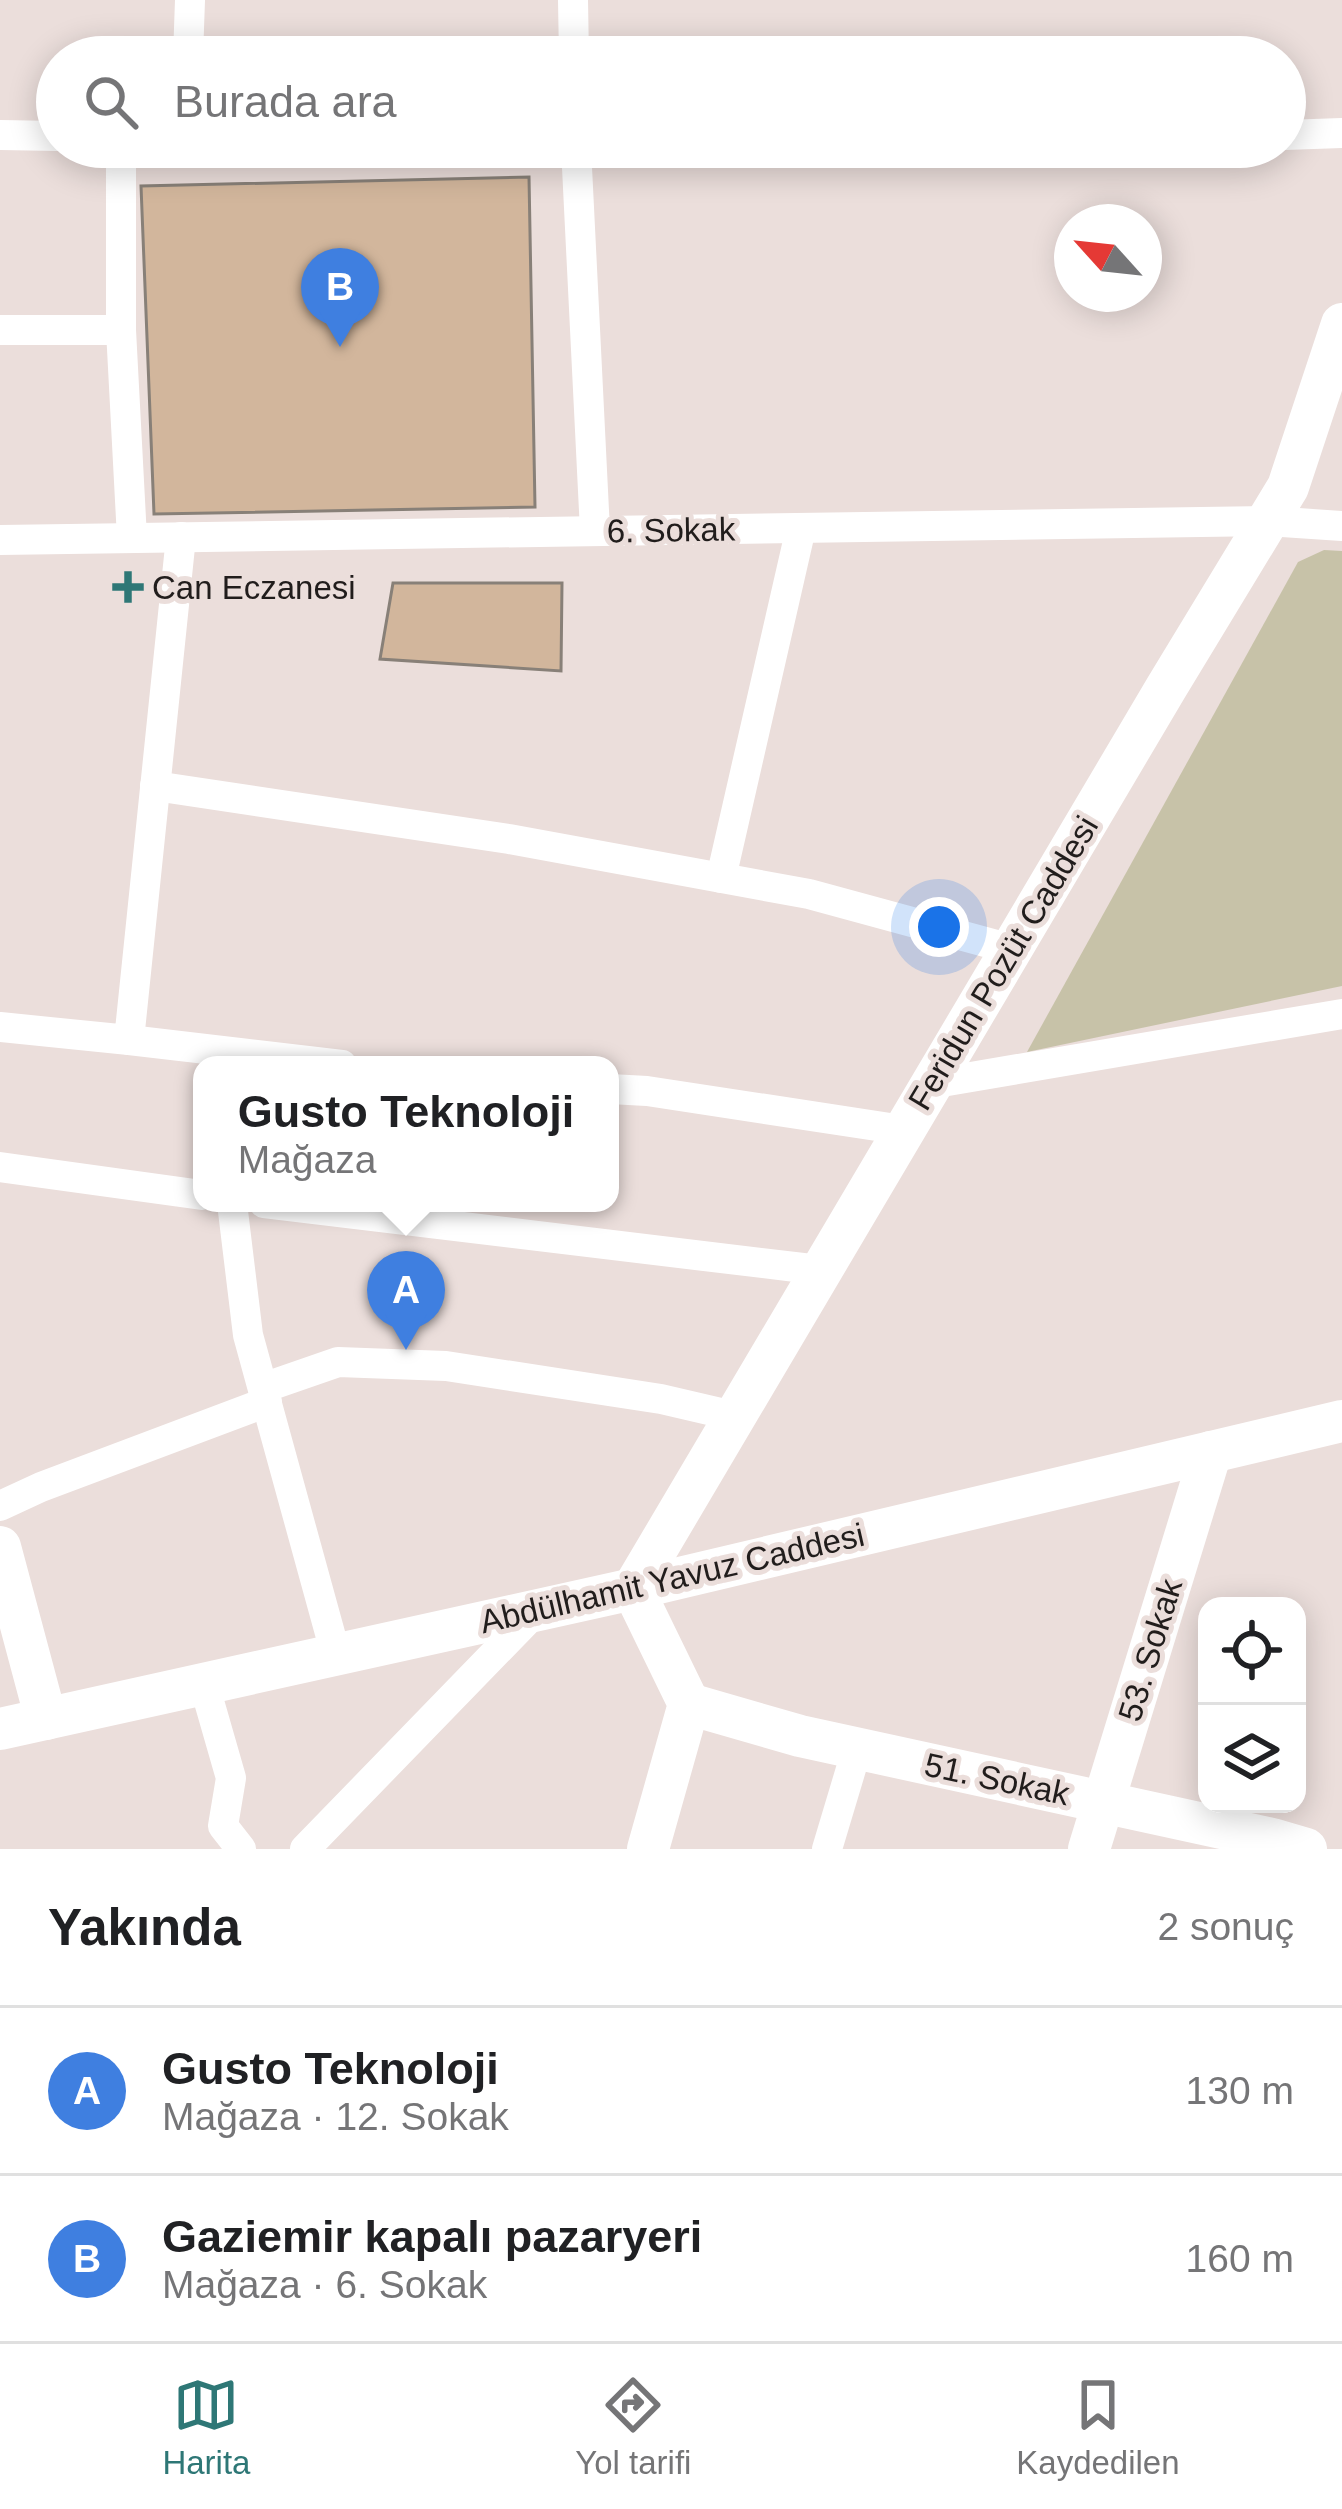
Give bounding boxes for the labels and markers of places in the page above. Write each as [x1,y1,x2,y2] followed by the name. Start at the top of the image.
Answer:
[301,248,379,347] pin: B
[152,569,356,606] place label: Can Eczanesi
[115,574,141,600] marker: Can Eczanesi
[367,1251,445,1350] pin: A

